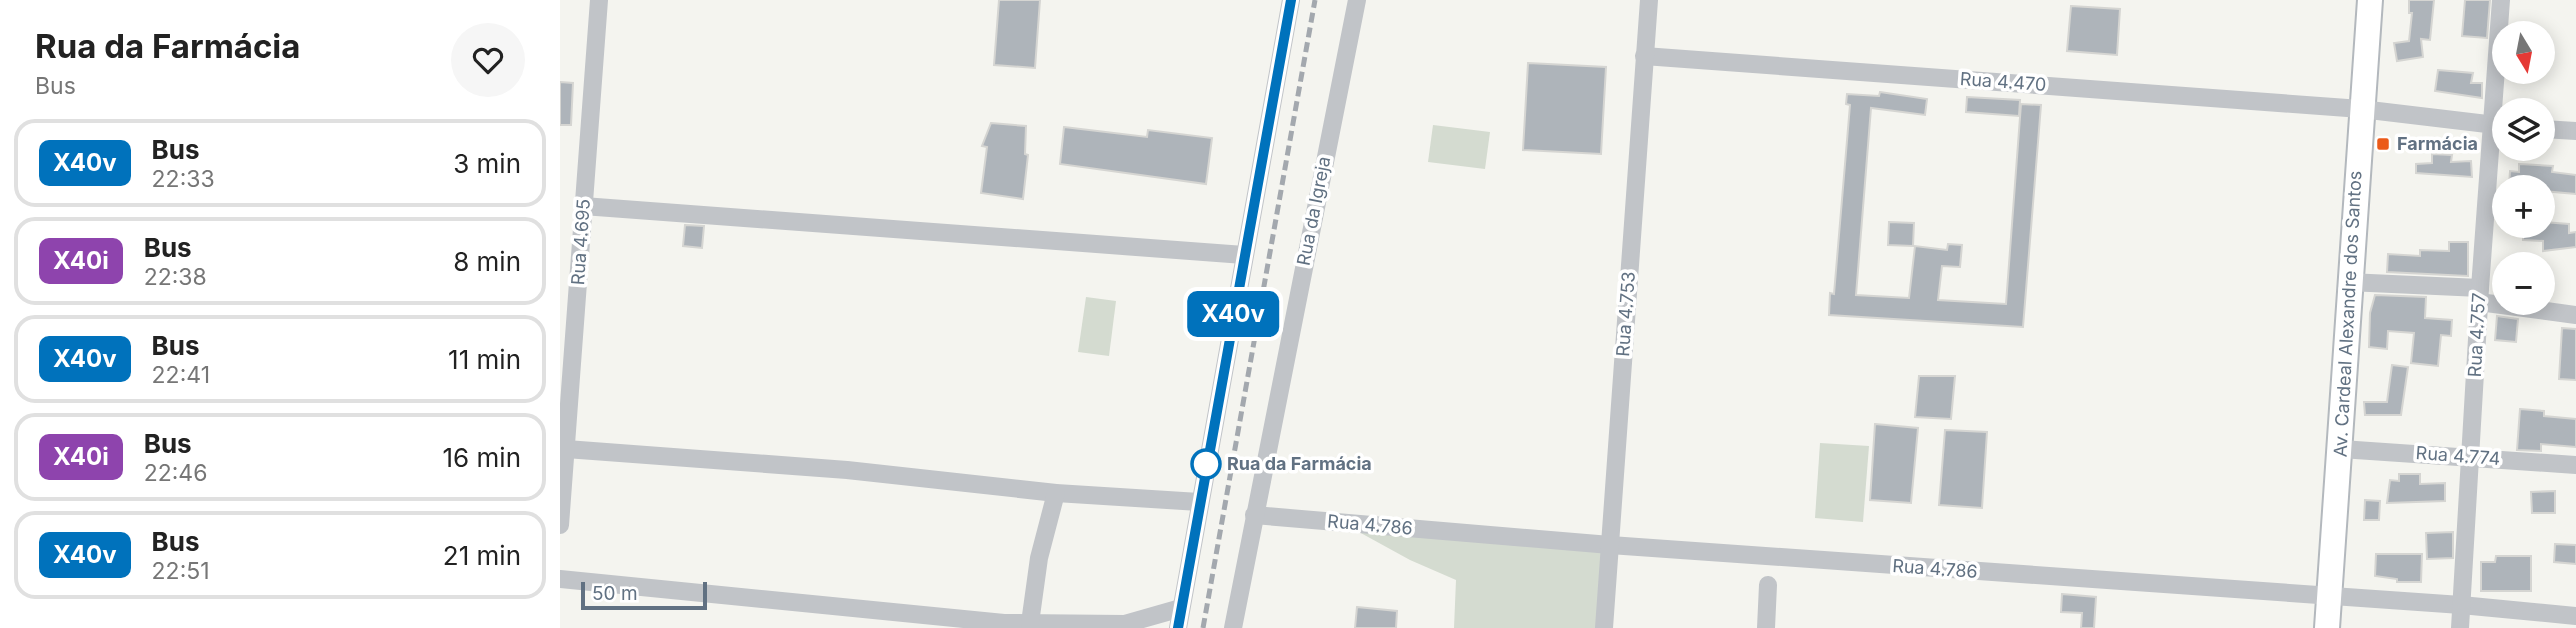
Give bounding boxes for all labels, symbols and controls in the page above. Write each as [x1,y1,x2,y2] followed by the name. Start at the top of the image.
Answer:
[2492,21,2555,84] north arrow
[2492,21,2555,315] map controls
[451,23,525,97] button: heart
[35,26,300,66] text: Rua da Farmácia
[1959,68,2047,95] street label: Rua 4.470
[35,72,76,100] text: Bus
[2492,98,2555,161] button: layers
[2397,133,2478,154] place label: Farmácia
[152,134,200,165] text: Bus
[2375,136,2391,152] marker: Farmácia
[53,148,117,177] text: X40v
[453,148,521,179] text: 3 min
[1293,154,1334,267] street label: Rua da Igreja
[152,165,215,193] text: 22:33
[2330,170,2365,458] street label: Av. Cardeal Alexandre dos Santos
[2492,175,2555,238] button: +
[567,198,594,286] street label: Rua 4.695
[144,232,192,263] text: Bus
[53,246,109,275] text: X40i
[453,246,521,277] text: 8 min
[2492,252,2555,315] button: −
[144,263,207,291] text: 22:38
[1612,271,1639,357] street label: Rua 4.753
[1184,291,1282,337] line badge: X40v
[2464,292,2489,378] street label: Rua 4.757
[1201,299,1265,328] text: X40v
[152,330,200,361] text: Bus
[53,344,117,373] text: X40v
[448,344,521,375] text: 11 min
[152,361,210,389] text: 22:41
[144,428,192,459] text: Bus
[53,442,109,471] text: X40i
[443,442,521,473] text: 16 min
[2415,442,2501,469] street label: Rua 4.774
[1191,449,1221,479] marker: Rua da Farmácia
[1227,453,1372,474] place label: Rua da Farmácia
[144,459,208,487] text: 22:46
[1326,510,1414,539] street label: Rua 4.786
[152,526,200,557] text: Bus
[53,540,117,569] text: X40v
[443,540,521,571] text: 21 min
[1892,555,1978,582] street label: Rua 4.786
[152,557,210,585] text: 22:51
[581,579,707,611] scale bar
[592,582,638,605] text: 50 m

